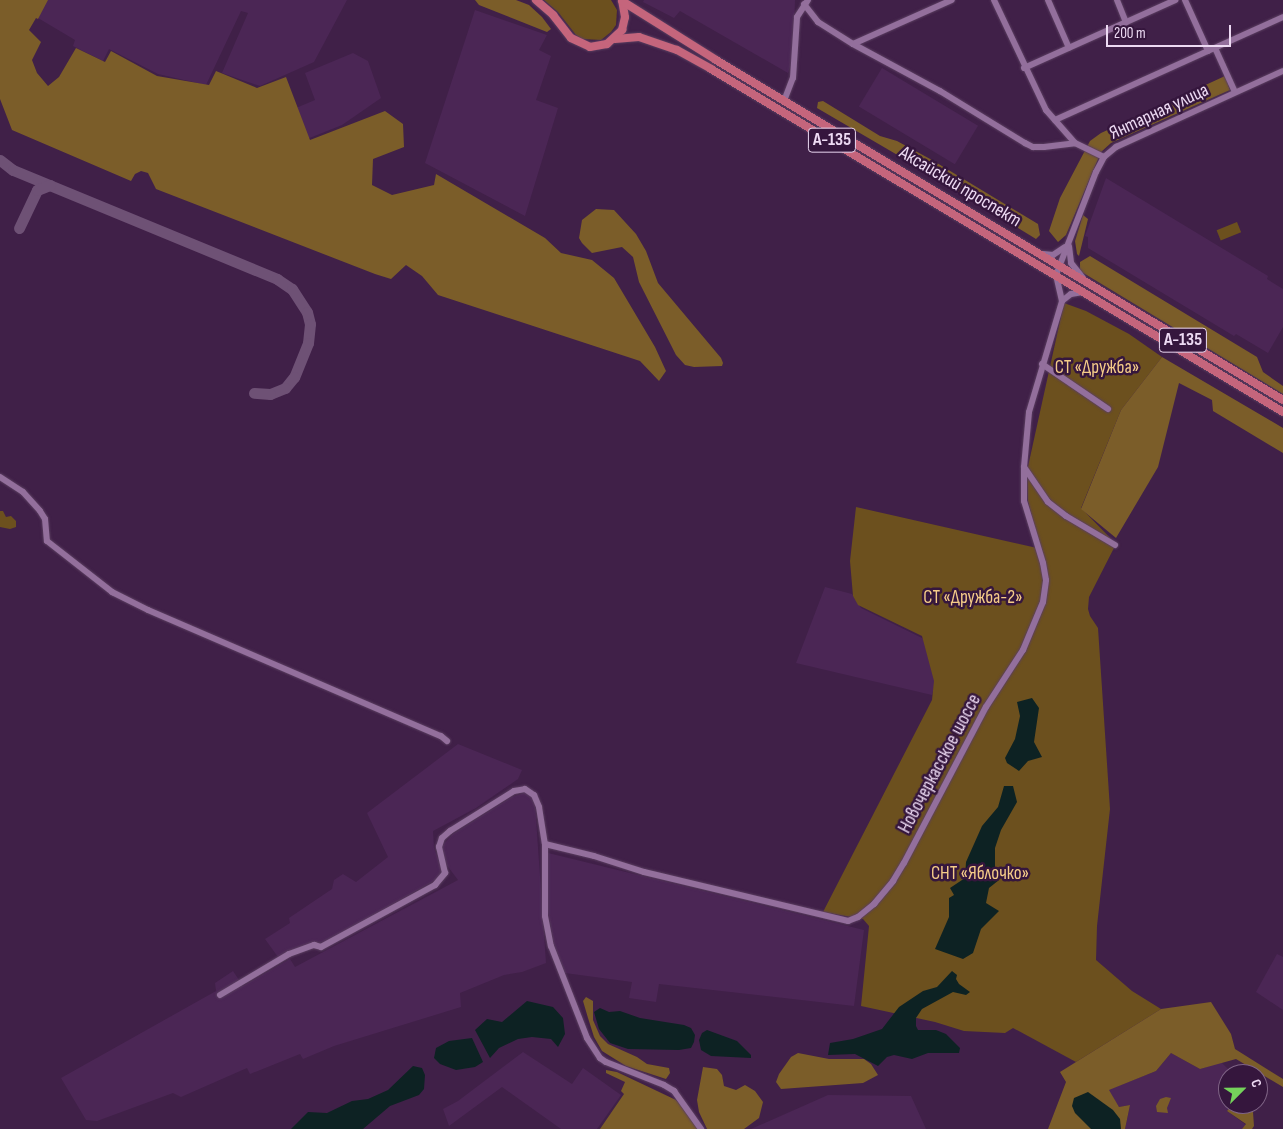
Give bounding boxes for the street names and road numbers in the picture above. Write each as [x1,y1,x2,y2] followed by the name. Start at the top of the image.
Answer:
[1106,79,1212,145] street label: Янтарная улица
[807,124,857,156] road number: А-135
[895,142,1025,232] street label: Аксайский проспект
[1158,324,1208,356] road number: А-135
[894,691,986,837] street label: Новочеркасское шоссе

